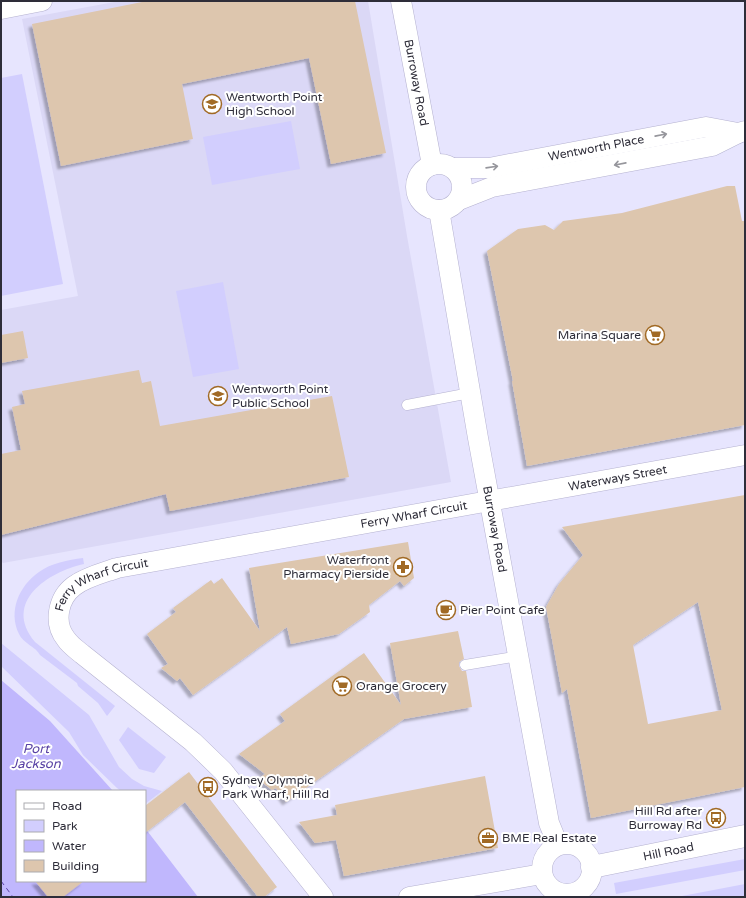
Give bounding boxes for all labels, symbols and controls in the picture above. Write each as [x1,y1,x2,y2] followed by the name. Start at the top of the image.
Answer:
[401,38,431,127] street label: Burroway Road
[226,90,323,118] place label: Wentworth Point High School
[201,93,223,115] school or university icon: Wentworth Point High School
[654,131,667,139] one-way arrow
[547,132,645,164] street label: Wentworth Place
[614,160,627,168] one-way arrow
[485,163,498,171] one-way arrow
[644,324,666,346] supermarket icon: Marina Square
[558,328,641,342] place label: Marina Square
[232,382,329,410] place label: Wentworth Point Public School
[207,385,229,407] school or university icon: Wentworth Point Public School
[567,462,668,494] street label: Waterways Street
[480,485,510,574] street label: Burroway Road
[359,498,469,531] street label: Ferry Wharf Circuit
[283,553,389,581] place label: Waterfront Pharmacy Pierside
[52,555,150,613] street label: Ferry Wharf Circuit
[392,556,414,578] pharmacy icon: Waterfront Pharmacy Pierside
[435,599,457,621] cafe icon: Pier Point Cafe
[460,603,545,617] place label: Pier Point Cafe
[331,675,353,697] supermarket icon: Orange Grocery
[356,679,447,693] place label: Orange Grocery
[11,741,62,772] water label: Port Jackson
[222,773,329,801] place label: Sydney Olympic Park Wharf, Hill Rd
[197,776,219,798] bus stop icon: Sydney Olympic Park Wharf, Hill Rd
[16,790,146,882] legend
[52,799,82,813] text: Road
[628,804,702,832] place label: Hill Rd after Burroway Rd
[705,807,727,829] bus stop icon: Hill Rd after Burroway Rd
[52,819,78,833] text: Park
[477,827,499,849] office icon: BME Real Estate
[502,831,597,845] place label: BME Real Estate
[52,839,87,853] text: Water
[642,840,695,863] street label: Hill Road
[52,859,99,873] text: Building

